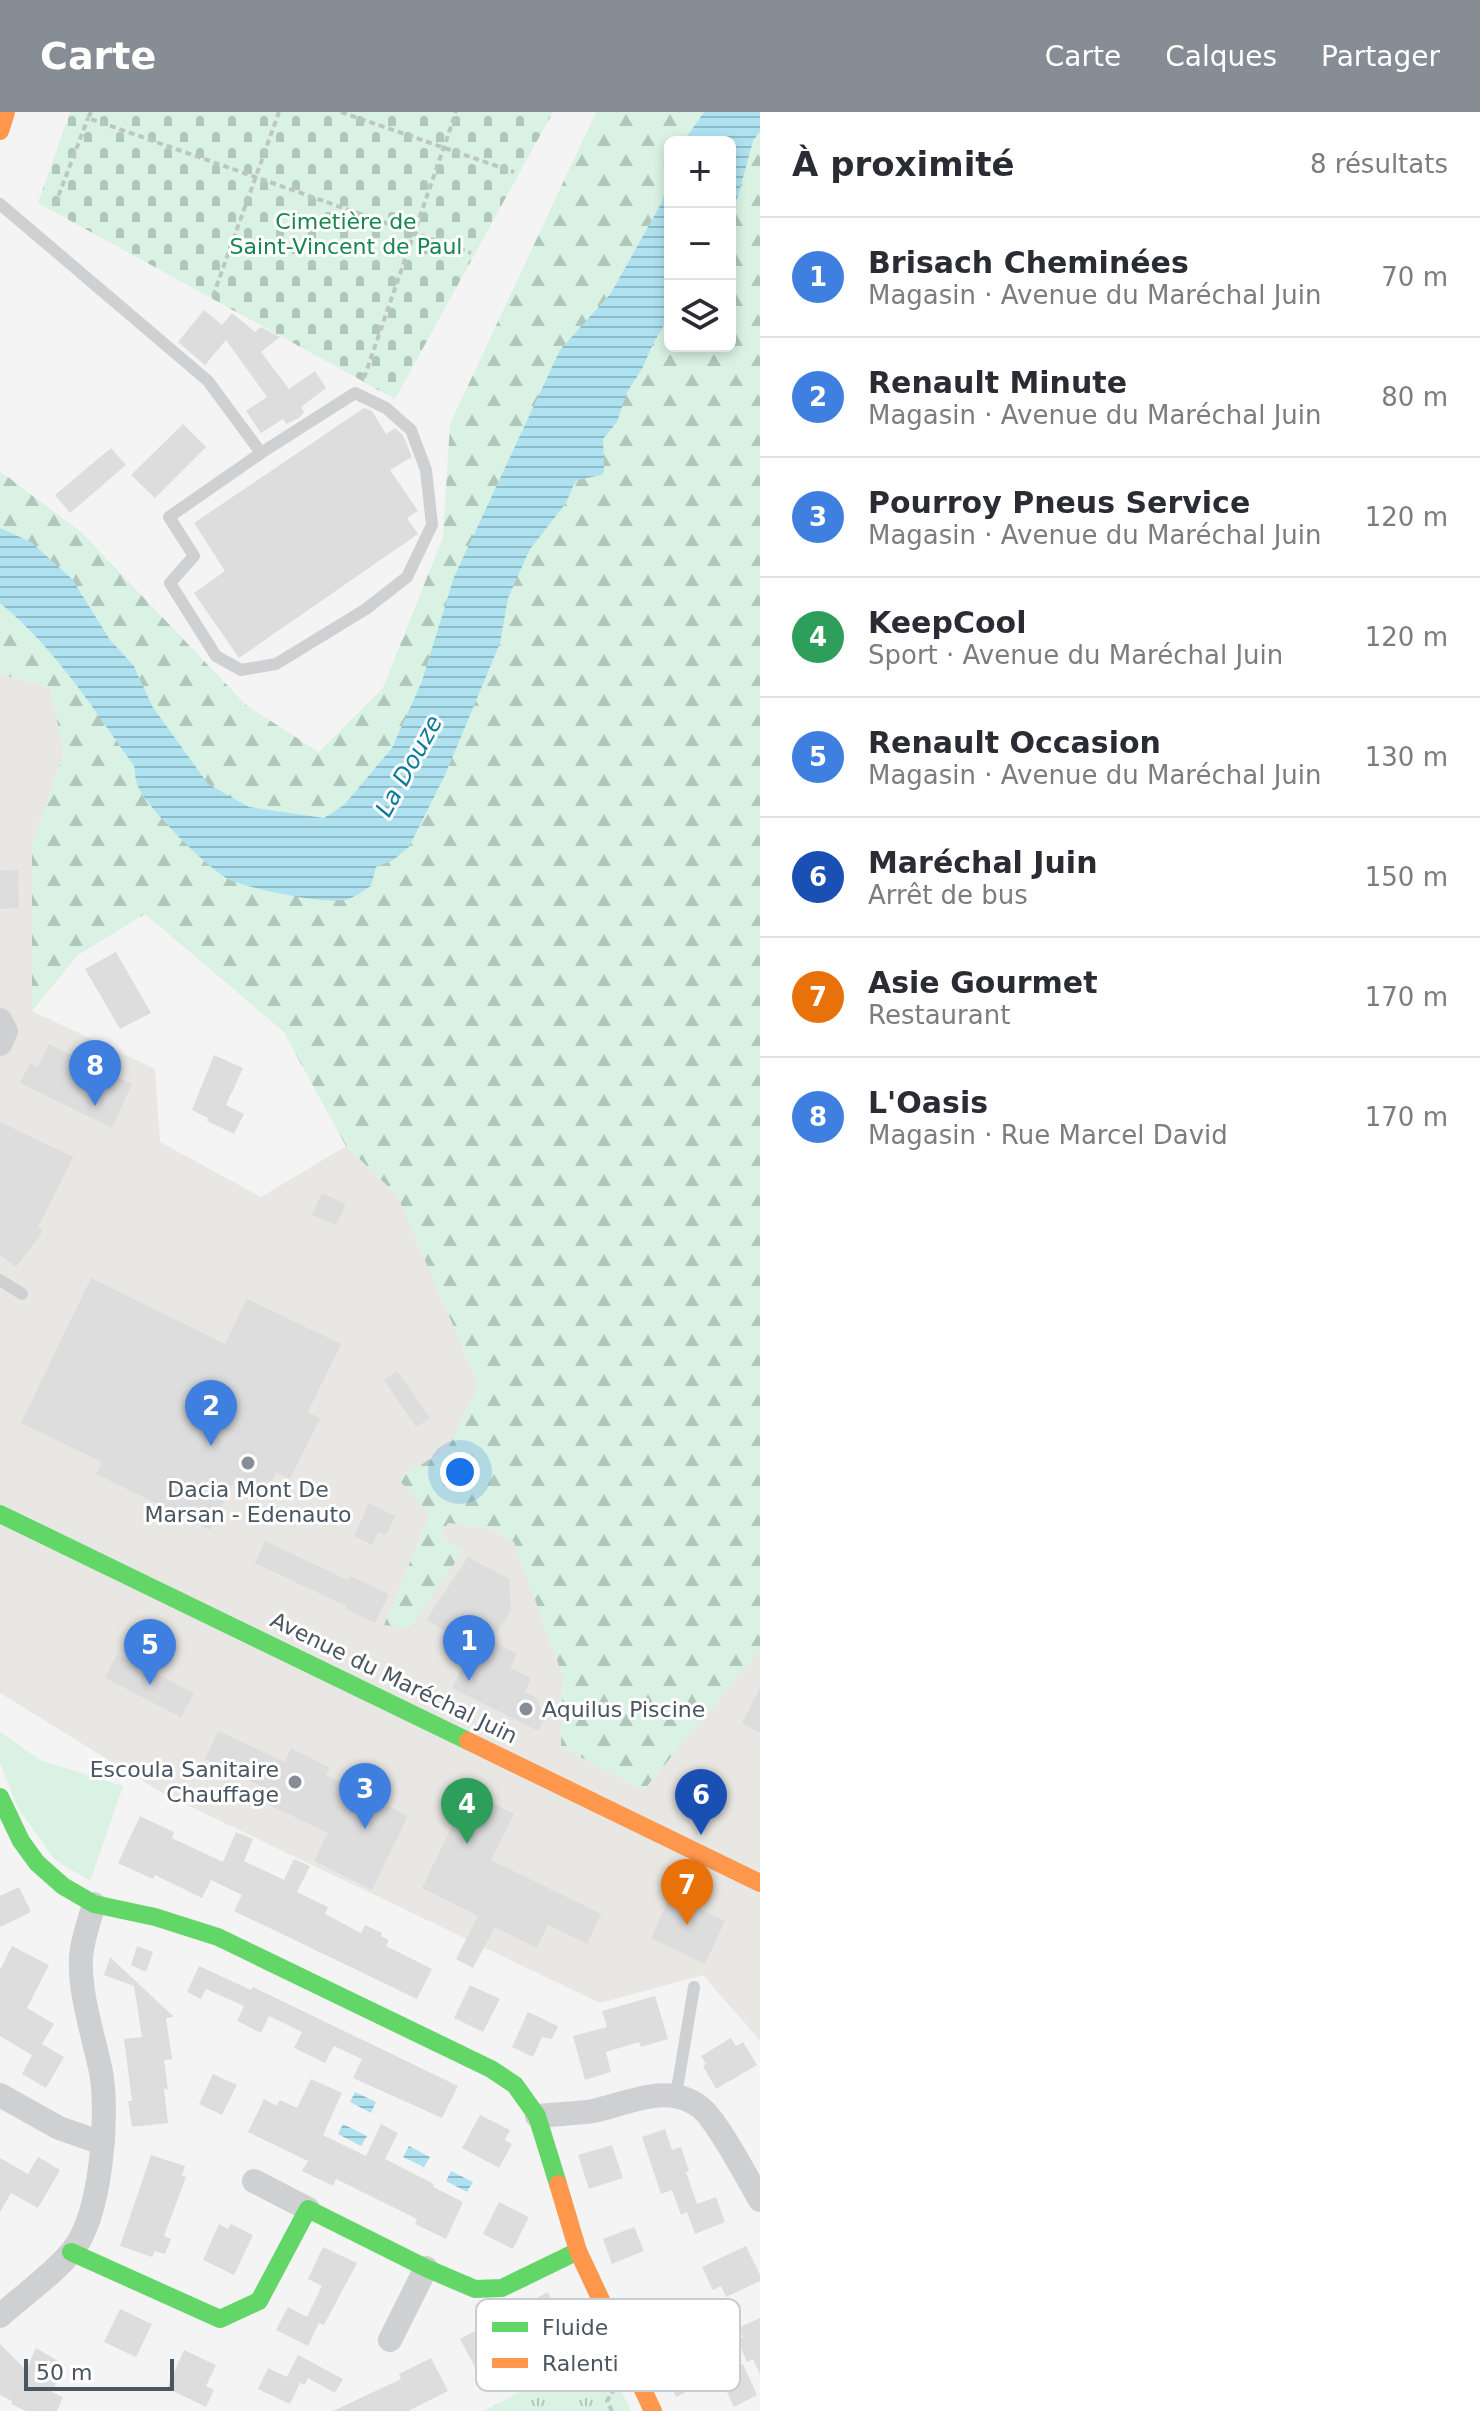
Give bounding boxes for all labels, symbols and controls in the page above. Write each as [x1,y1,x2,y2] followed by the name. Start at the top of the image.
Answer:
[40,34,156,78] text: Carte
[1045,40,1121,73] text: Carte
[1165,40,1277,73] text: Calques
[1321,40,1440,73] text: Partager
[664,136,736,352] map controls
[664,136,736,208] button: +
[792,144,1015,184] text: À proximité
[1310,149,1448,179] text: 8 résultats
[664,208,736,280] button: −
[230,209,462,259] park label: Cimetière de Saint-Vincent de Paul
[868,245,1189,280] text: Brisach Cheminées
[809,262,827,292] text: 1
[1381,262,1448,292] text: 70 m
[664,280,736,352] button: layers
[868,280,1321,310] text: Magasin · Avenue du Maréchal Juin
[868,365,1127,400] text: Renault Minute
[809,382,827,412] text: 2
[1381,382,1448,412] text: 80 m
[868,400,1321,430] text: Magasin · Avenue du Maréchal Juin
[868,485,1250,520] text: Pourroy Pneus Service
[809,502,827,532] text: 3
[1365,502,1448,532] text: 120 m
[868,520,1321,550] text: Magasin · Avenue du Maréchal Juin
[868,605,1026,640] text: KeepCool
[809,622,827,652] text: 4
[1365,622,1448,652] text: 120 m
[868,640,1283,670] text: Sport · Avenue du Maréchal Juin
[370,710,448,822] water label: La Douze
[868,725,1161,760] text: Renault Occasion
[809,742,827,772] text: 5
[1365,742,1448,772] text: 130 m
[868,760,1321,790] text: Magasin · Avenue du Maréchal Juin
[868,845,1098,880] text: Maréchal Juin
[809,862,827,892] text: 6
[1365,862,1448,892] text: 150 m
[868,880,1028,910] text: Arrêt de bus
[868,965,1097,1000] text: Asie Gourmet
[809,982,827,1012] text: 7
[1365,982,1448,1012] text: 170 m
[868,1000,1010,1030] text: Restaurant
[69,1040,121,1106] pin: 8
[868,1085,988,1120] text: L'Oasis
[809,1102,827,1132] text: 8
[1365,1102,1448,1132] text: 170 m
[868,1120,1228,1150] text: Magasin · Rue Marcel David
[185,1380,237,1446] pin: 2
[440,1452,480,1492] your location
[239,1454,257,1472] marker: Dacia Mont De Marsan - Edenauto
[144,1477,352,1527] place label: Dacia Mont De Marsan - Edenauto
[267,1607,521,1749] street label: Avenue du Maréchal Juin
[443,1615,495,1681] pin: 1
[124,1619,176,1685] pin: 5
[542,1697,705,1722] place label: Aquilus Piscine
[517,1700,535,1718] marker: Aquilus Piscine
[90,1757,279,1807] place label: Escoula Sanitaire Chauffage
[339,1763,391,1829] pin: 3
[675,1769,727,1835] pin: 6
[286,1773,304,1791] marker: Escoula Sanitaire Chauffage
[441,1778,493,1844] pin: 4
[661,1859,713,1925] pin: 7
[476,2299,740,2391] legend
[542,2315,608,2340] text: Fluide
[542,2351,619,2376] text: Ralenti
[24,2355,174,2391] scale bar
[36,2360,92,2385] text: 50 m

